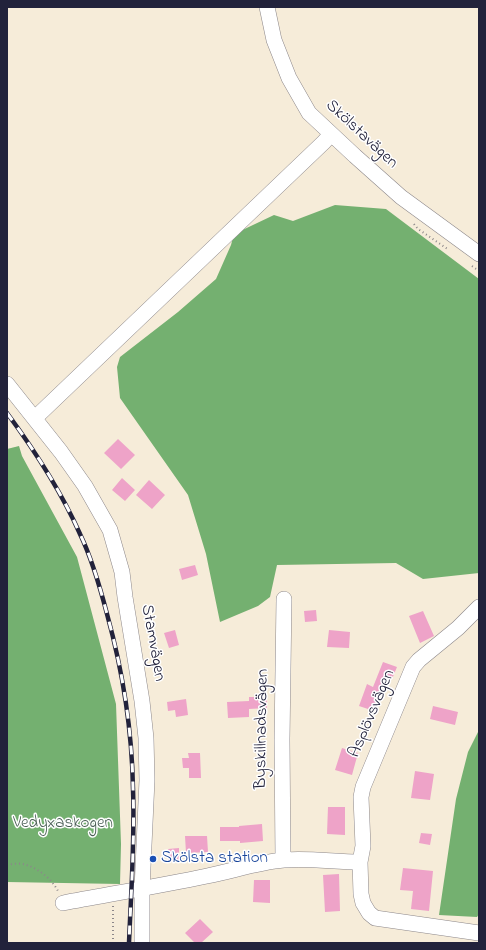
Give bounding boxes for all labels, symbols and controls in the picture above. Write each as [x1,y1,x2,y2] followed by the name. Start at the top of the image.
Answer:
[320,96,402,174] street label: Skölstavägen
[135,603,169,683] street label: Stamvägen
[345,667,401,761] street label: Asplövsvägen
[252,669,274,789] street label: Byskillnadsvägen
[13,814,113,834] park label: Vedyxaskogen
[161,849,268,869] place label: Skölsta station
[148,854,158,864] marker: Skölsta station

